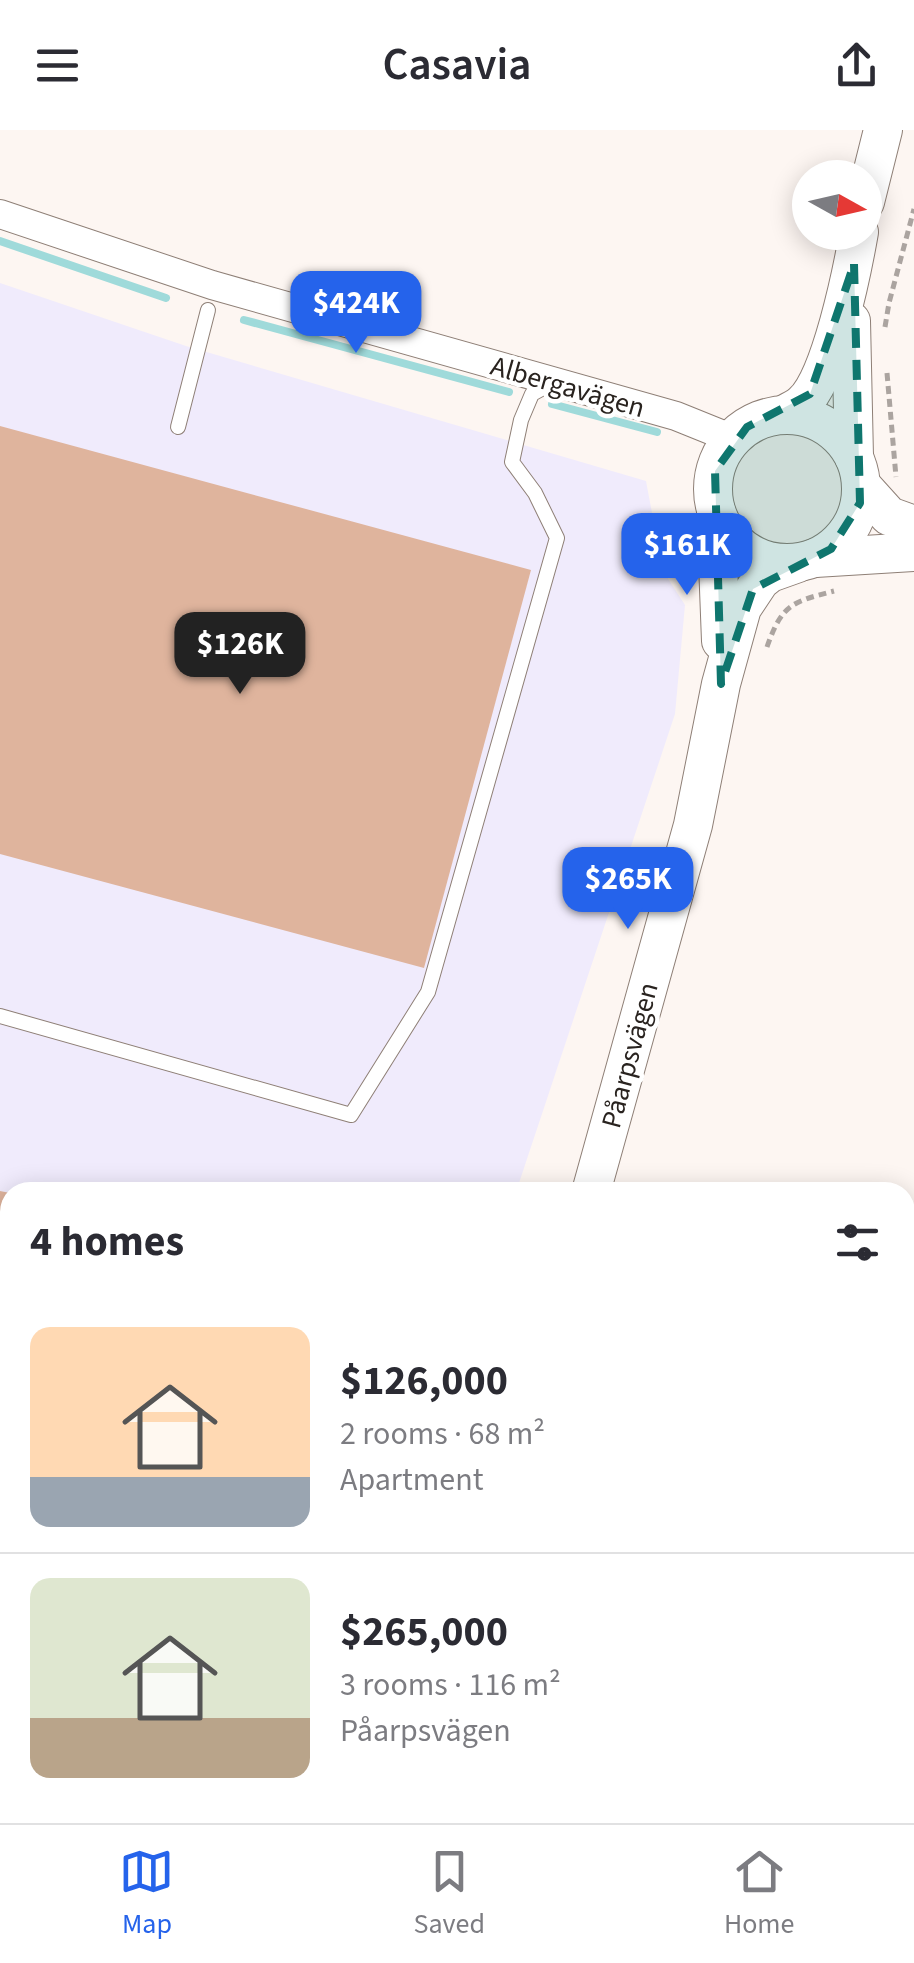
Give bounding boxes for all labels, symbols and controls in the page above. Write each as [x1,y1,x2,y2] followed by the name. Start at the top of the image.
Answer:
[382,33,532,97] text: Casavia
[30,38,85,93] icon: menu
[829,38,884,93] icon: share
[792,160,882,250] north arrow
[792,160,882,250] map controls
[286,271,426,356] pin: $424K
[312,280,400,326] text: $424K
[486,346,649,428] street label: Albergavägen
[617,513,757,598] pin: $161K
[643,522,731,568] text: $161K
[170,612,310,697] pin: $126K
[196,621,284,667] text: $126K
[558,847,698,932] pin: $265K
[584,856,672,902] text: $265K
[591,978,669,1133] street label: Påarpsvägen
[30,1212,184,1272] text: 4 homes
[830,1215,885,1270] icon: filters
[340,1351,508,1411] text: $126,000
[110,1367,230,1487] icon: home
[340,1411,545,1457] text: 2 rooms · 68 m²
[340,1457,483,1503] text: Apartment
[340,1602,508,1662] text: $265,000
[110,1618,230,1738] icon: home
[340,1662,561,1708] text: 3 rooms · 116 m²
[340,1708,511,1754] text: Påarpsvägen
[119,1844,174,1944] tab: Map
[413,1844,485,1944] tab: Saved
[724,1844,794,1944] tab: Home

